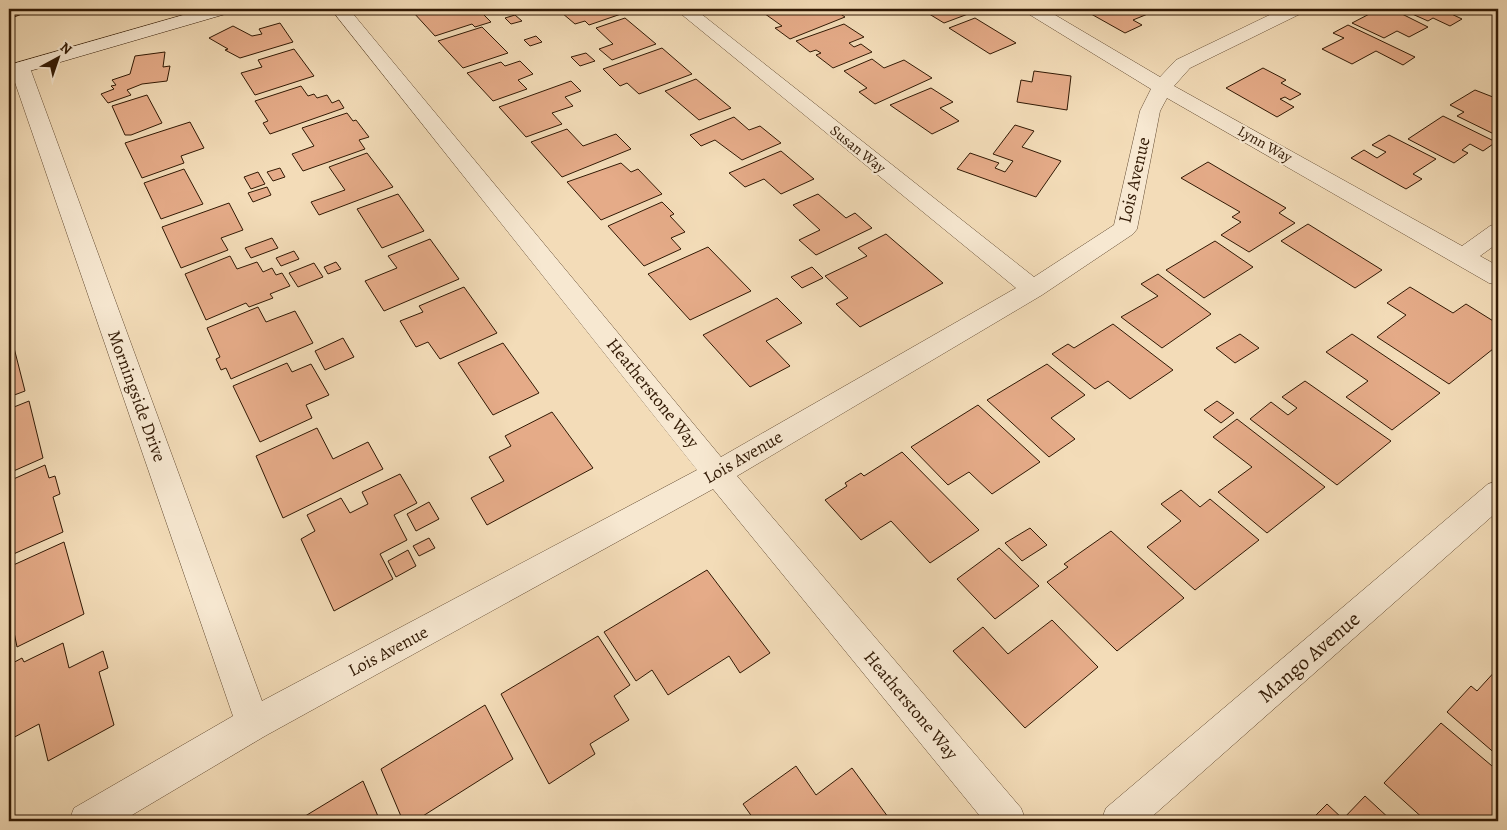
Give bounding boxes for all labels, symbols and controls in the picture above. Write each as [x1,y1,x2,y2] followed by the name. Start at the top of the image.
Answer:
[32,32,82,82] north arrow
[56,38,76,59] text: N
[826,120,890,178] street label: Susan Way
[1234,121,1296,167] street label: Lynn Way
[1112,135,1156,225] street label: Lois Avenue
[102,327,172,465] street label: Morningside Drive
[601,333,705,454] street label: Heatherstone Way
[699,425,787,489] street label: Lois Avenue
[1252,605,1366,709] street label: Mango Avenue
[344,620,432,682] street label: Lois Avenue
[858,645,964,765] street label: Heatherstone Way

